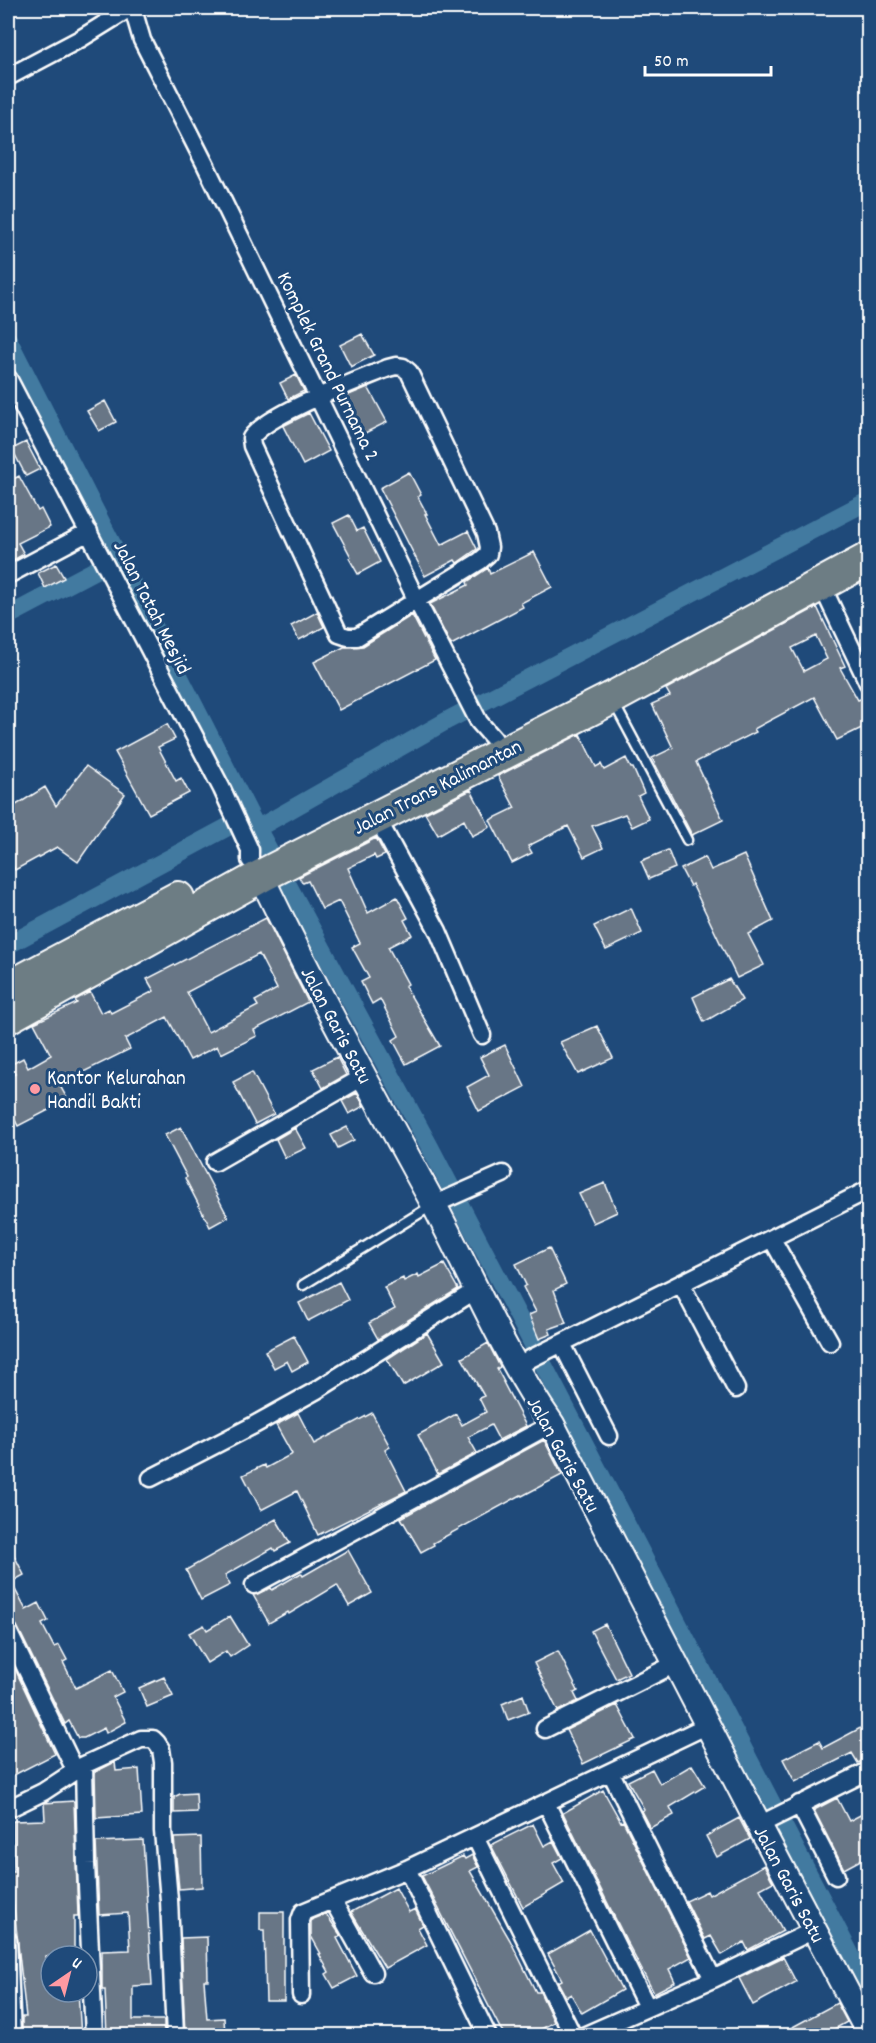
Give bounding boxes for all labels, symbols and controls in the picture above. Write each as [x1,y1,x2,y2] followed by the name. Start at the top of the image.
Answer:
[645,39,771,77] scale bar
[654,50,689,75] text: 50 m
[267,267,385,467] street label: Komplek Grand Purnama 2
[104,536,197,681] street label: Jalan Tatah Mesjid
[349,733,528,844] street label: Jalan Trans Kalimantan
[291,963,378,1090] street label: Jalan Garis Satu
[47,1065,186,1119] place label: Kantor Kelurahan Handil Bakti
[28,1082,42,1096] marker: Kantor Kelurahan Handil Bakti
[517,1392,606,1519] street label: Jalan Garis Satu
[744,1822,831,1949] street label: Jalan Garis Satu
[39,1944,99,2004] north arrow
[66,1952,86,1976] text: U

